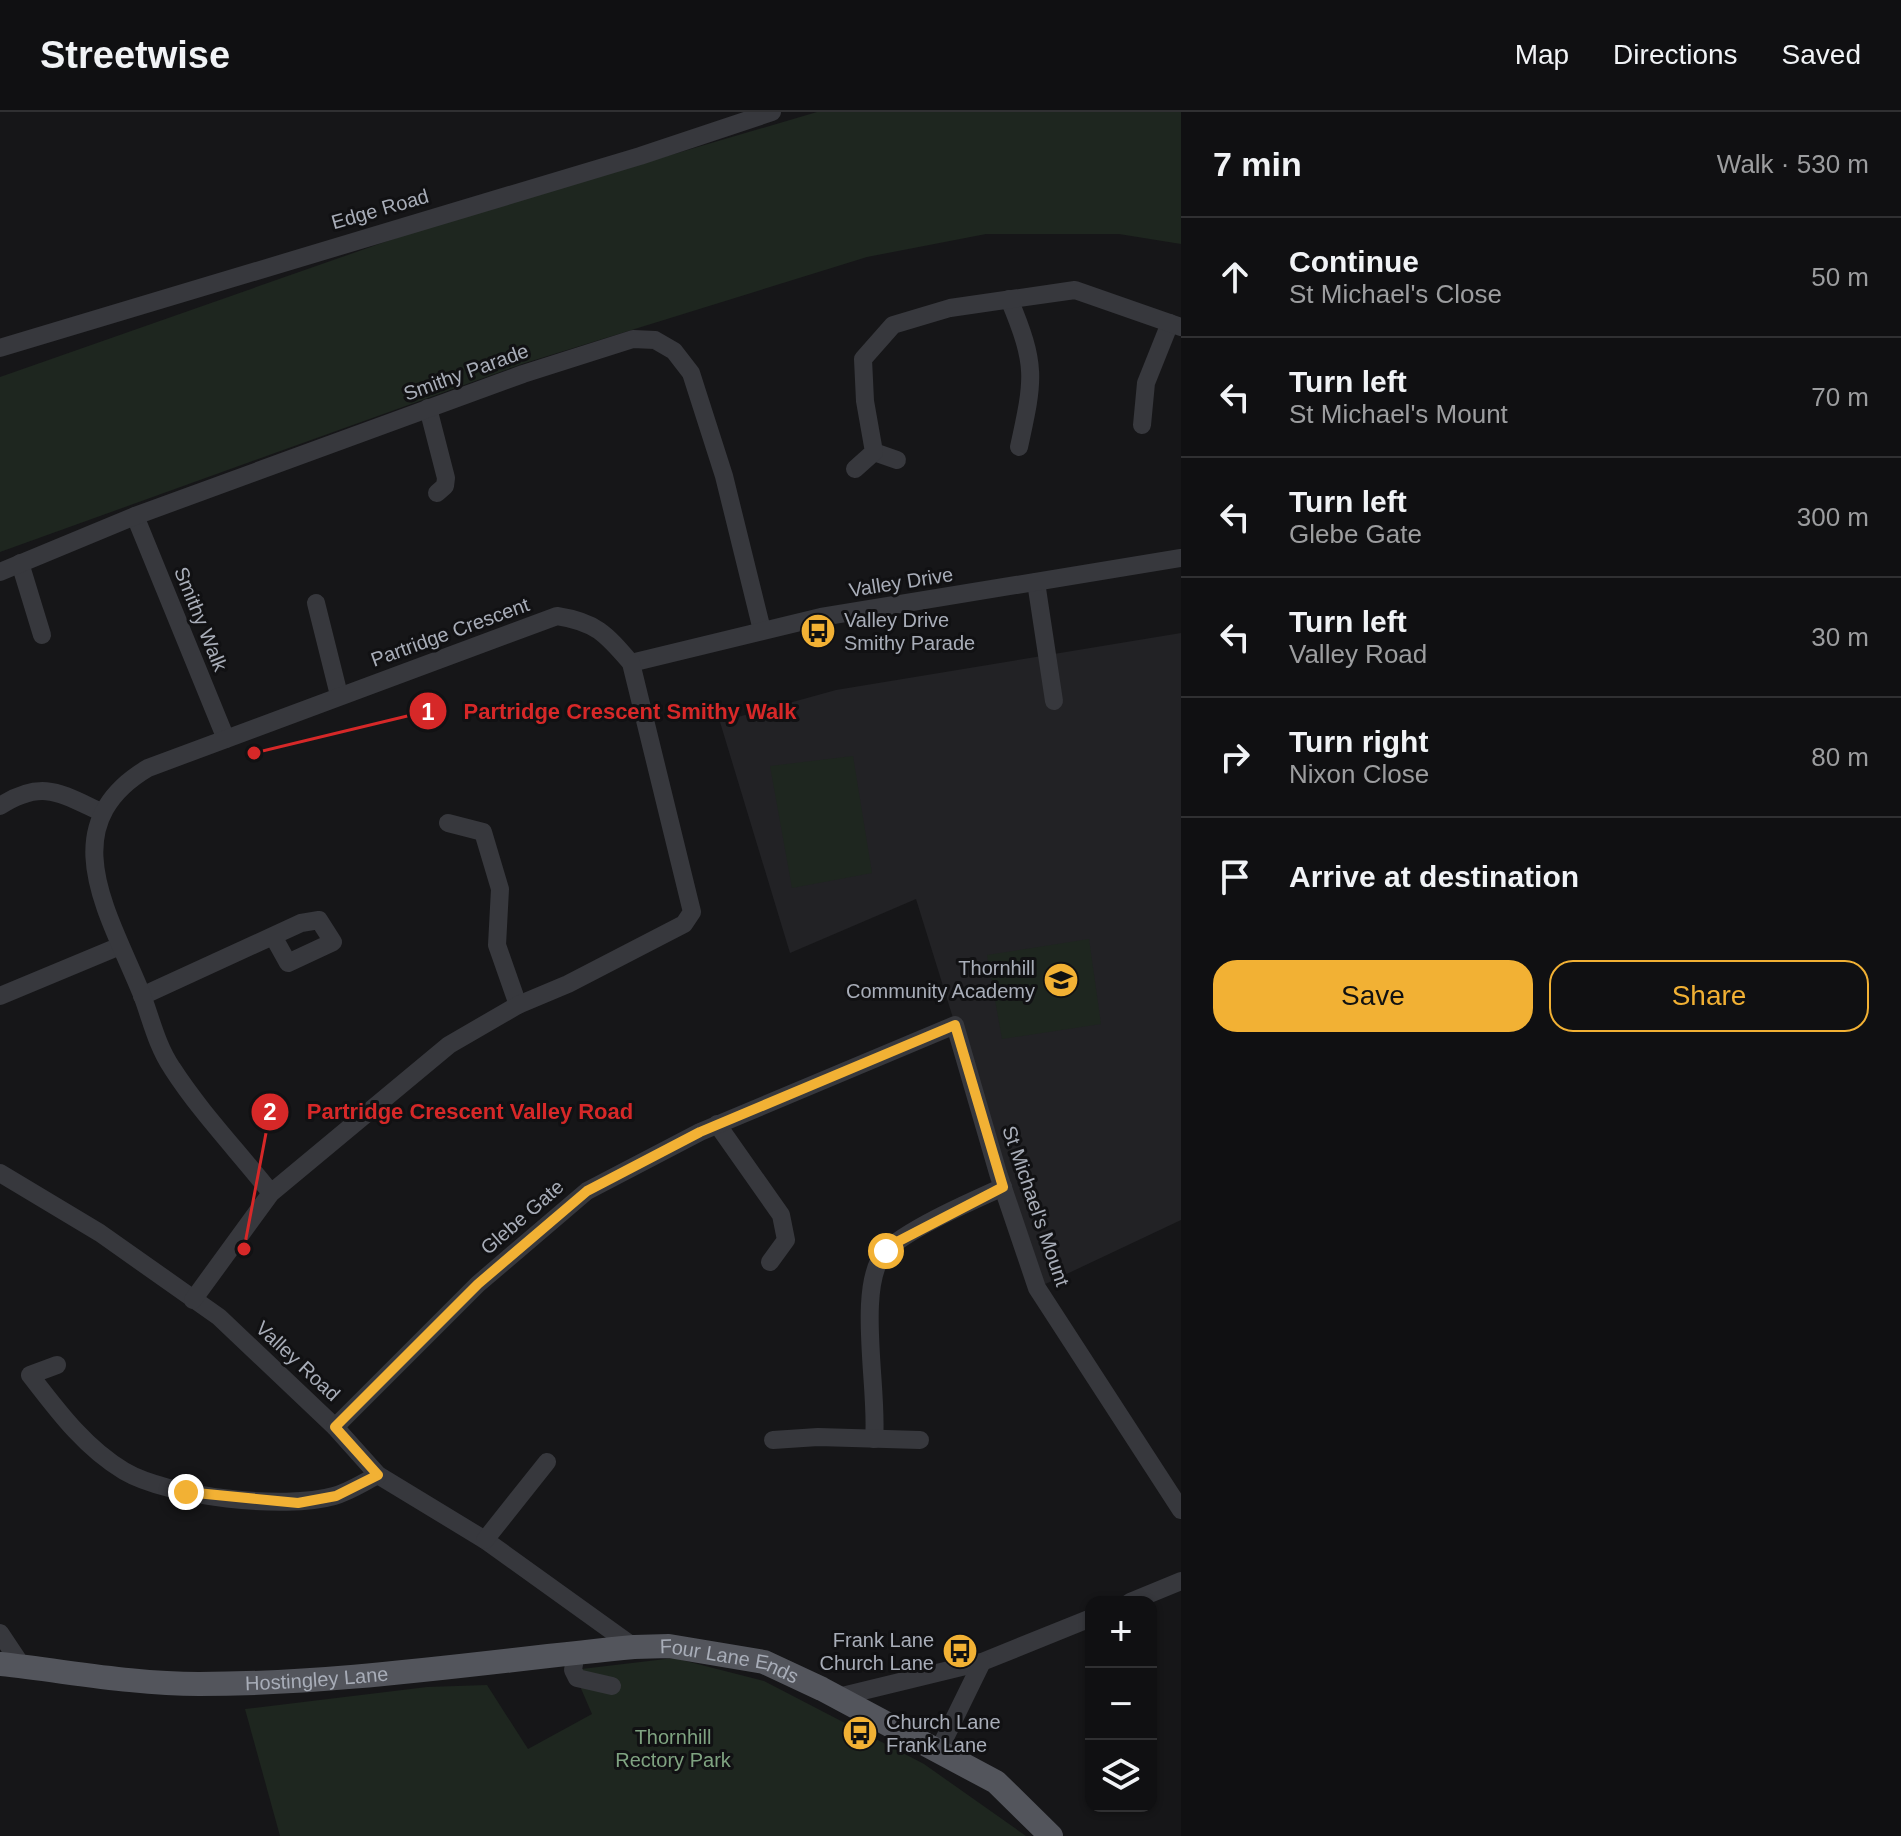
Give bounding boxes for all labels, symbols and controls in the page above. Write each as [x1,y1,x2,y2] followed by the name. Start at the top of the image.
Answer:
[40,34,230,76] text: Streetwise
[1515,39,1569,70] text: Map
[1613,39,1738,70] text: Directions
[1782,39,1861,70] text: Saved
[1213,145,1302,183] text: 7 min
[1717,149,1869,179] text: Walk · 530 m
[329,185,431,233] street label: Edge Road
[1289,245,1419,278] text: Continue
[1213,255,1257,299] icon: ahead
[1811,262,1869,292] text: 50 m
[1289,279,1502,309] text: St Michael's Close
[401,339,531,405] street label: Smithy Parade
[1289,365,1407,398] text: Turn left
[1213,375,1257,419] icon: left
[1811,382,1869,412] text: 70 m
[1289,399,1508,429] text: St Michael's Mount
[1289,485,1407,518] text: Turn left
[1213,495,1257,539] icon: left
[1797,502,1869,532] text: 300 m
[1289,519,1422,549] text: Glebe Gate
[847,563,955,601] street label: Valley Drive
[170,564,232,675] street label: Smithy Walk
[368,593,533,671] street label: Partridge Crescent
[1289,605,1407,638] text: Turn left
[844,609,975,654] place label: Valley Drive Smithy Parade
[799,612,837,650] bus stop icon: Valley Drive Smithy Parade
[1213,615,1257,659] icon: left
[1811,622,1869,652] text: 30 m
[1289,639,1427,669] text: Valley Road
[408,688,813,734] callout: Partridge Crescent Smithy Walk
[421,698,435,725] text: 1
[464,699,797,724] text: Partridge Crescent Smithy Walk
[1289,725,1428,758] text: Turn right
[1213,735,1257,779] icon: right
[1811,742,1869,772] text: 80 m
[1289,759,1429,789] text: Nixon Close
[1213,855,1257,899] icon: arrive
[1289,860,1579,893] text: Arrive at destination
[846,957,1035,1002] place label: Thornhill Community Academy
[1213,960,1533,1032] button: Save
[1549,960,1869,1032] button: Share
[1042,961,1080,999] school or university icon: Thornhill Community Academy
[250,1089,649,1135] callout: Partridge Crescent Valley Road
[263,1098,277,1125] text: 2
[307,1099,633,1124] text: Partridge Crescent Valley Road
[998,1123,1074,1290] street label: St Michael's Mount
[476,1175,568,1259] street label: Glebe Gate
[868,1233,904,1269] route start
[252,1317,344,1405] street label: Valley Road
[168,1474,204,1510] route end
[1085,1596,1157,1812] map controls
[1085,1596,1157,1668] button: +
[819,1629,934,1674] place label: Frank Lane Church Lane
[941,1632,979,1670] bus stop icon: Frank Lane Church Lane
[660,1635,802,1688] street label: Four Lane Ends
[245,1663,389,1694] street label: Hostingley Lane
[1085,1668,1157,1740] button: −
[886,1711,1001,1756] place label: Church Lane Frank Lane
[841,1714,879,1752] bus stop icon: Church Lane Frank Lane
[615,1726,732,1771] park label: Thornhill Rectory Park
[1085,1740,1157,1812] button: layers

